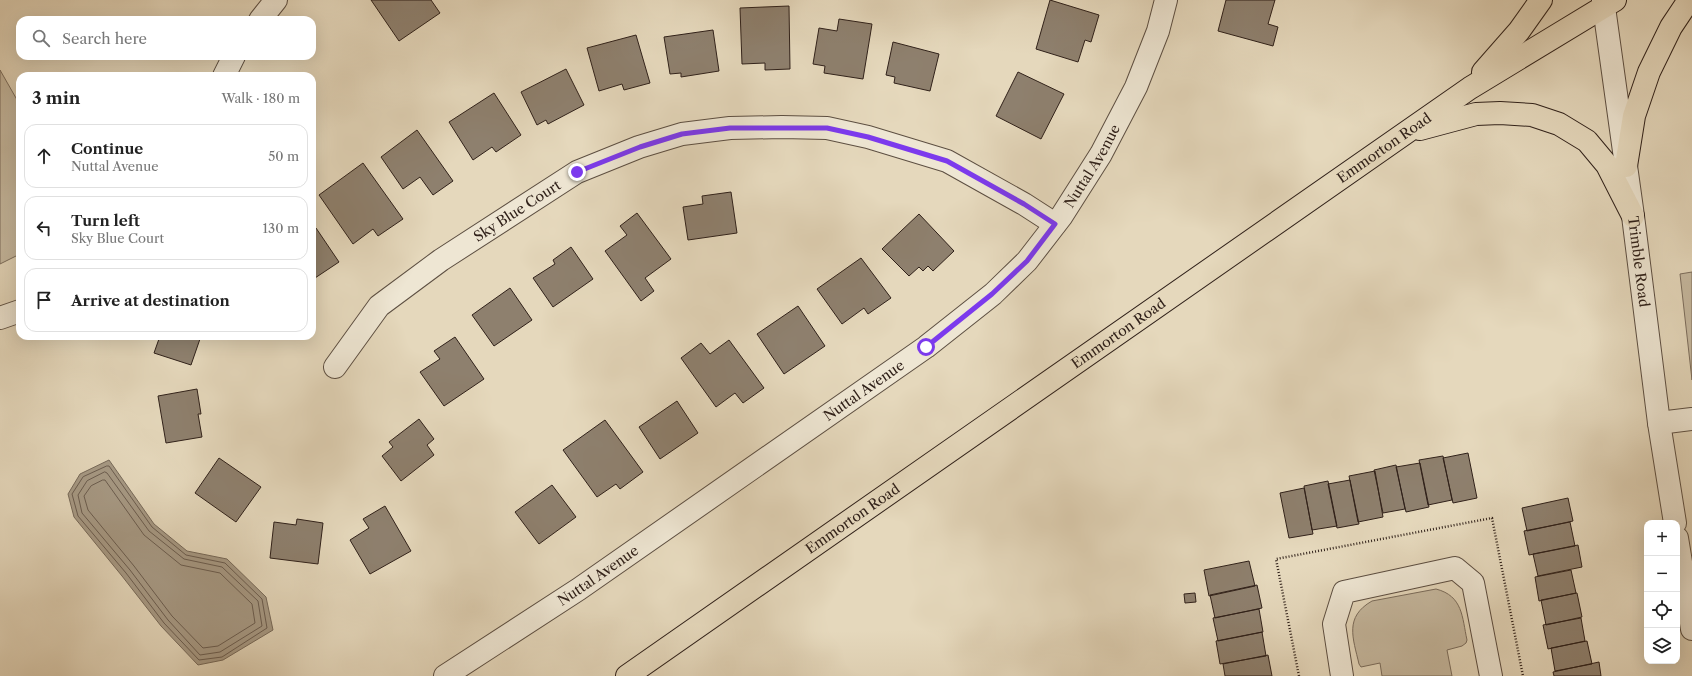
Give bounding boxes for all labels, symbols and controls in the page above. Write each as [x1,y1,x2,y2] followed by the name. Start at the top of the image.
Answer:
[16,16,316,60] search box
[30,27,52,49] icon: search
[62,29,147,48] text: Search here
[32,88,81,108] text: 3 min
[221,90,300,106] text: Walk · 180 m
[1333,109,1435,187] street label: Emmorton Road
[1060,121,1124,211] street label: Nuttal Avenue
[71,139,143,158] text: Continue
[33,145,55,167] icon: ahead
[268,148,299,164] text: 50 m
[71,158,159,174] text: Nuttal Avenue
[568,163,586,181] route end
[470,176,564,246] street label: Sky Blue Court
[71,211,140,230] text: Turn left
[1624,215,1653,309] street label: Trimble Road
[33,217,55,239] icon: left
[263,220,299,236] text: 130 m
[71,230,164,246] text: Sky Blue Court
[33,289,55,311] icon: arrive
[71,291,230,310] text: Arrive at destination
[1068,294,1169,372] street label: Emmorton Road
[917,338,935,356] route start
[820,356,908,425] street label: Nuttal Avenue
[802,479,904,558] street label: Emmorton Road
[1644,520,1680,664] map controls
[1644,520,1680,556] button: +
[554,541,642,610] street label: Nuttal Avenue
[1644,556,1680,592] button: −
[1644,592,1680,628] button: locate
[1644,628,1680,664] button: layers

